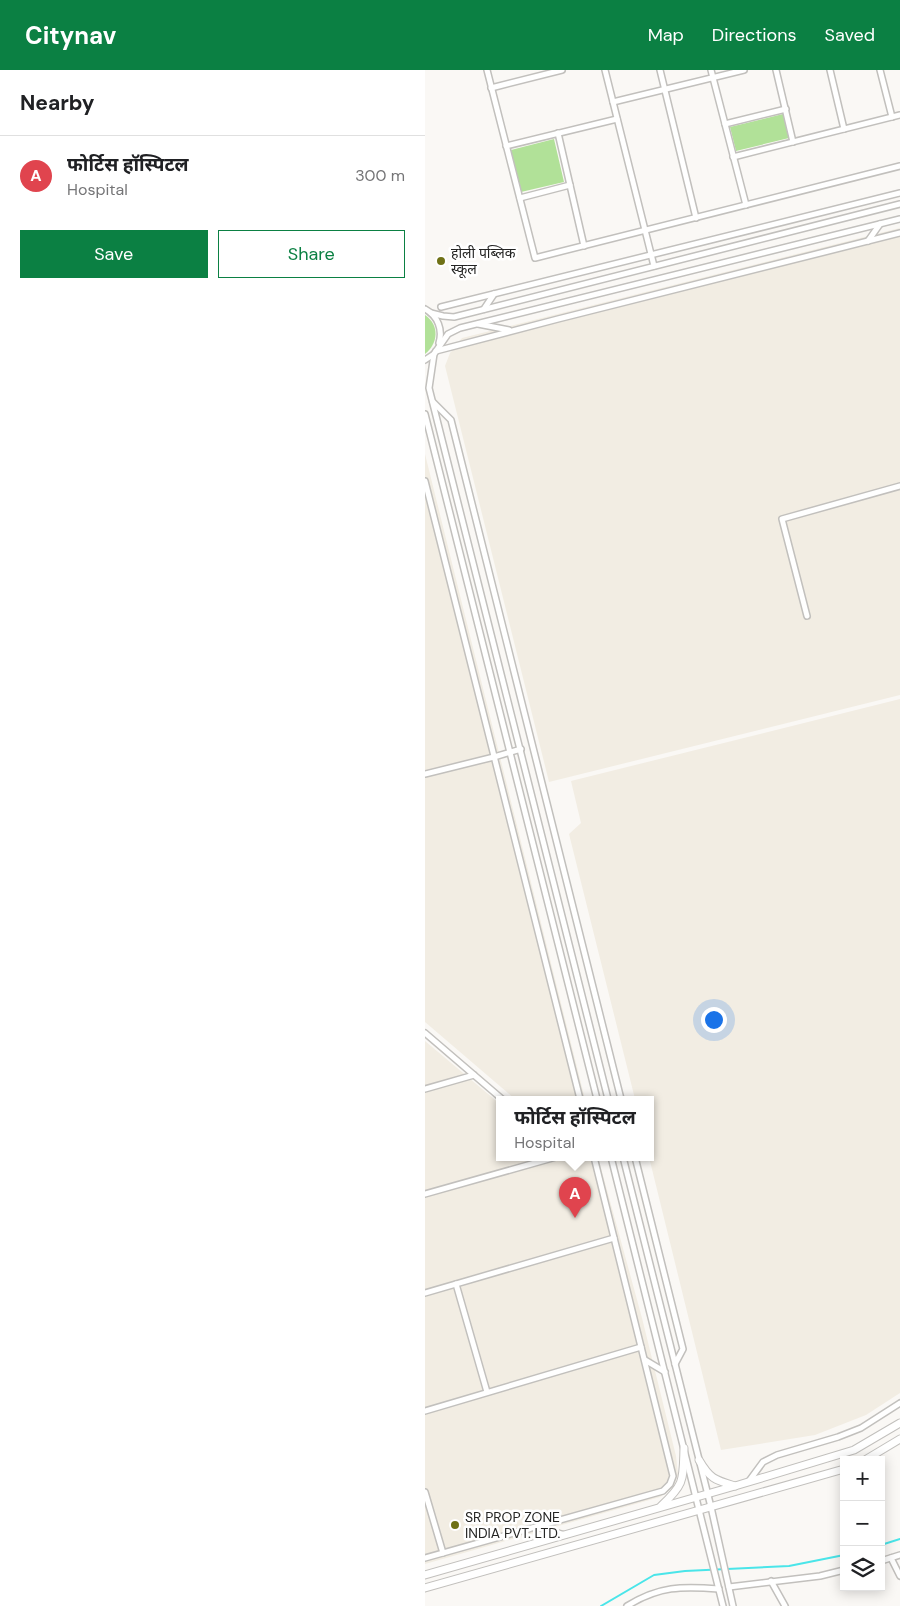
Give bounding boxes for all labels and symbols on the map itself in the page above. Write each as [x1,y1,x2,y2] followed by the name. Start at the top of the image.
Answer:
[451,244,516,279] place label: होली पब्लिक स्कूल
[435,255,447,267] marker: होली पब्लिक स्कूल
[701,1007,727,1033] your location
[559,1177,591,1218] pin: A
[465,1508,560,1542] place label: SR PROP ZONE INDIA PVT. LTD.
[449,1519,461,1531] marker: SR PROP ZONE INDIA PVT. LTD.

